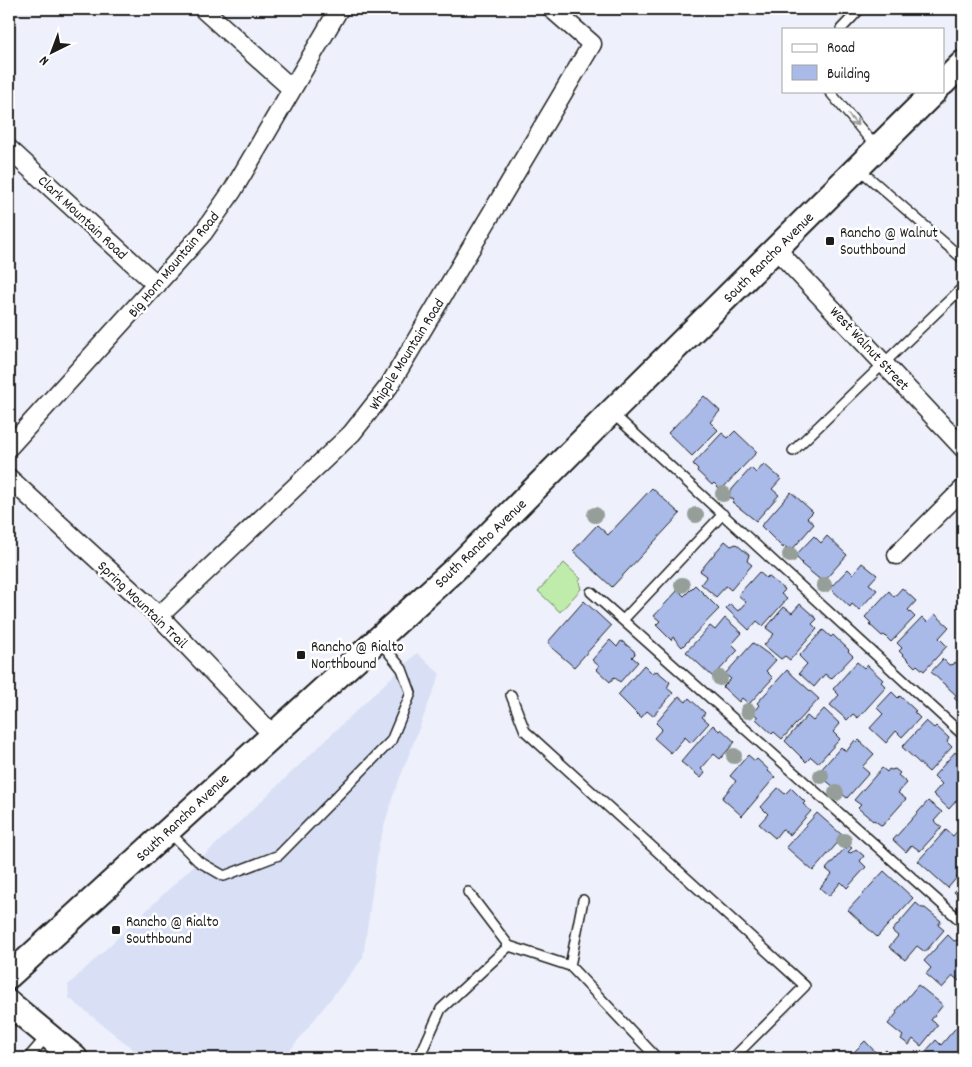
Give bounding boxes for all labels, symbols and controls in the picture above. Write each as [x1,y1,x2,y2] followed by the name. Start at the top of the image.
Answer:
[28,28,78,78] north arrow
[782,28,944,92] legend
[827,38,855,60] text: Road
[35,50,54,70] text: N
[827,64,870,86] text: Building
[847,113,858,126] one-way arrow
[32,171,131,266] street label: Clark Mountain Road
[123,207,226,323] street label: Big Horn Mountain Road
[719,208,820,309] street label: South Rancho Avenue
[840,223,938,262] place label: Rancho @ Walnut Southbound
[824,235,836,247] marker: Rancho @ Walnut Southbound
[364,295,451,415] street label: Whipple Mountain Road
[823,302,914,397] street label: West Walnut Street
[430,494,533,594] street label: South Rancho Avenue
[91,556,192,655] street label: Spring Mountain Trail
[311,637,404,676] place label: Rancho @ Rialto Northbound
[295,649,307,661] marker: Rancho @ Rialto Northbound
[132,769,235,868] street label: South Rancho Avenue
[126,912,219,951] place label: Rancho @ Rialto Southbound
[110,924,122,936] marker: Rancho @ Rialto Southbound

